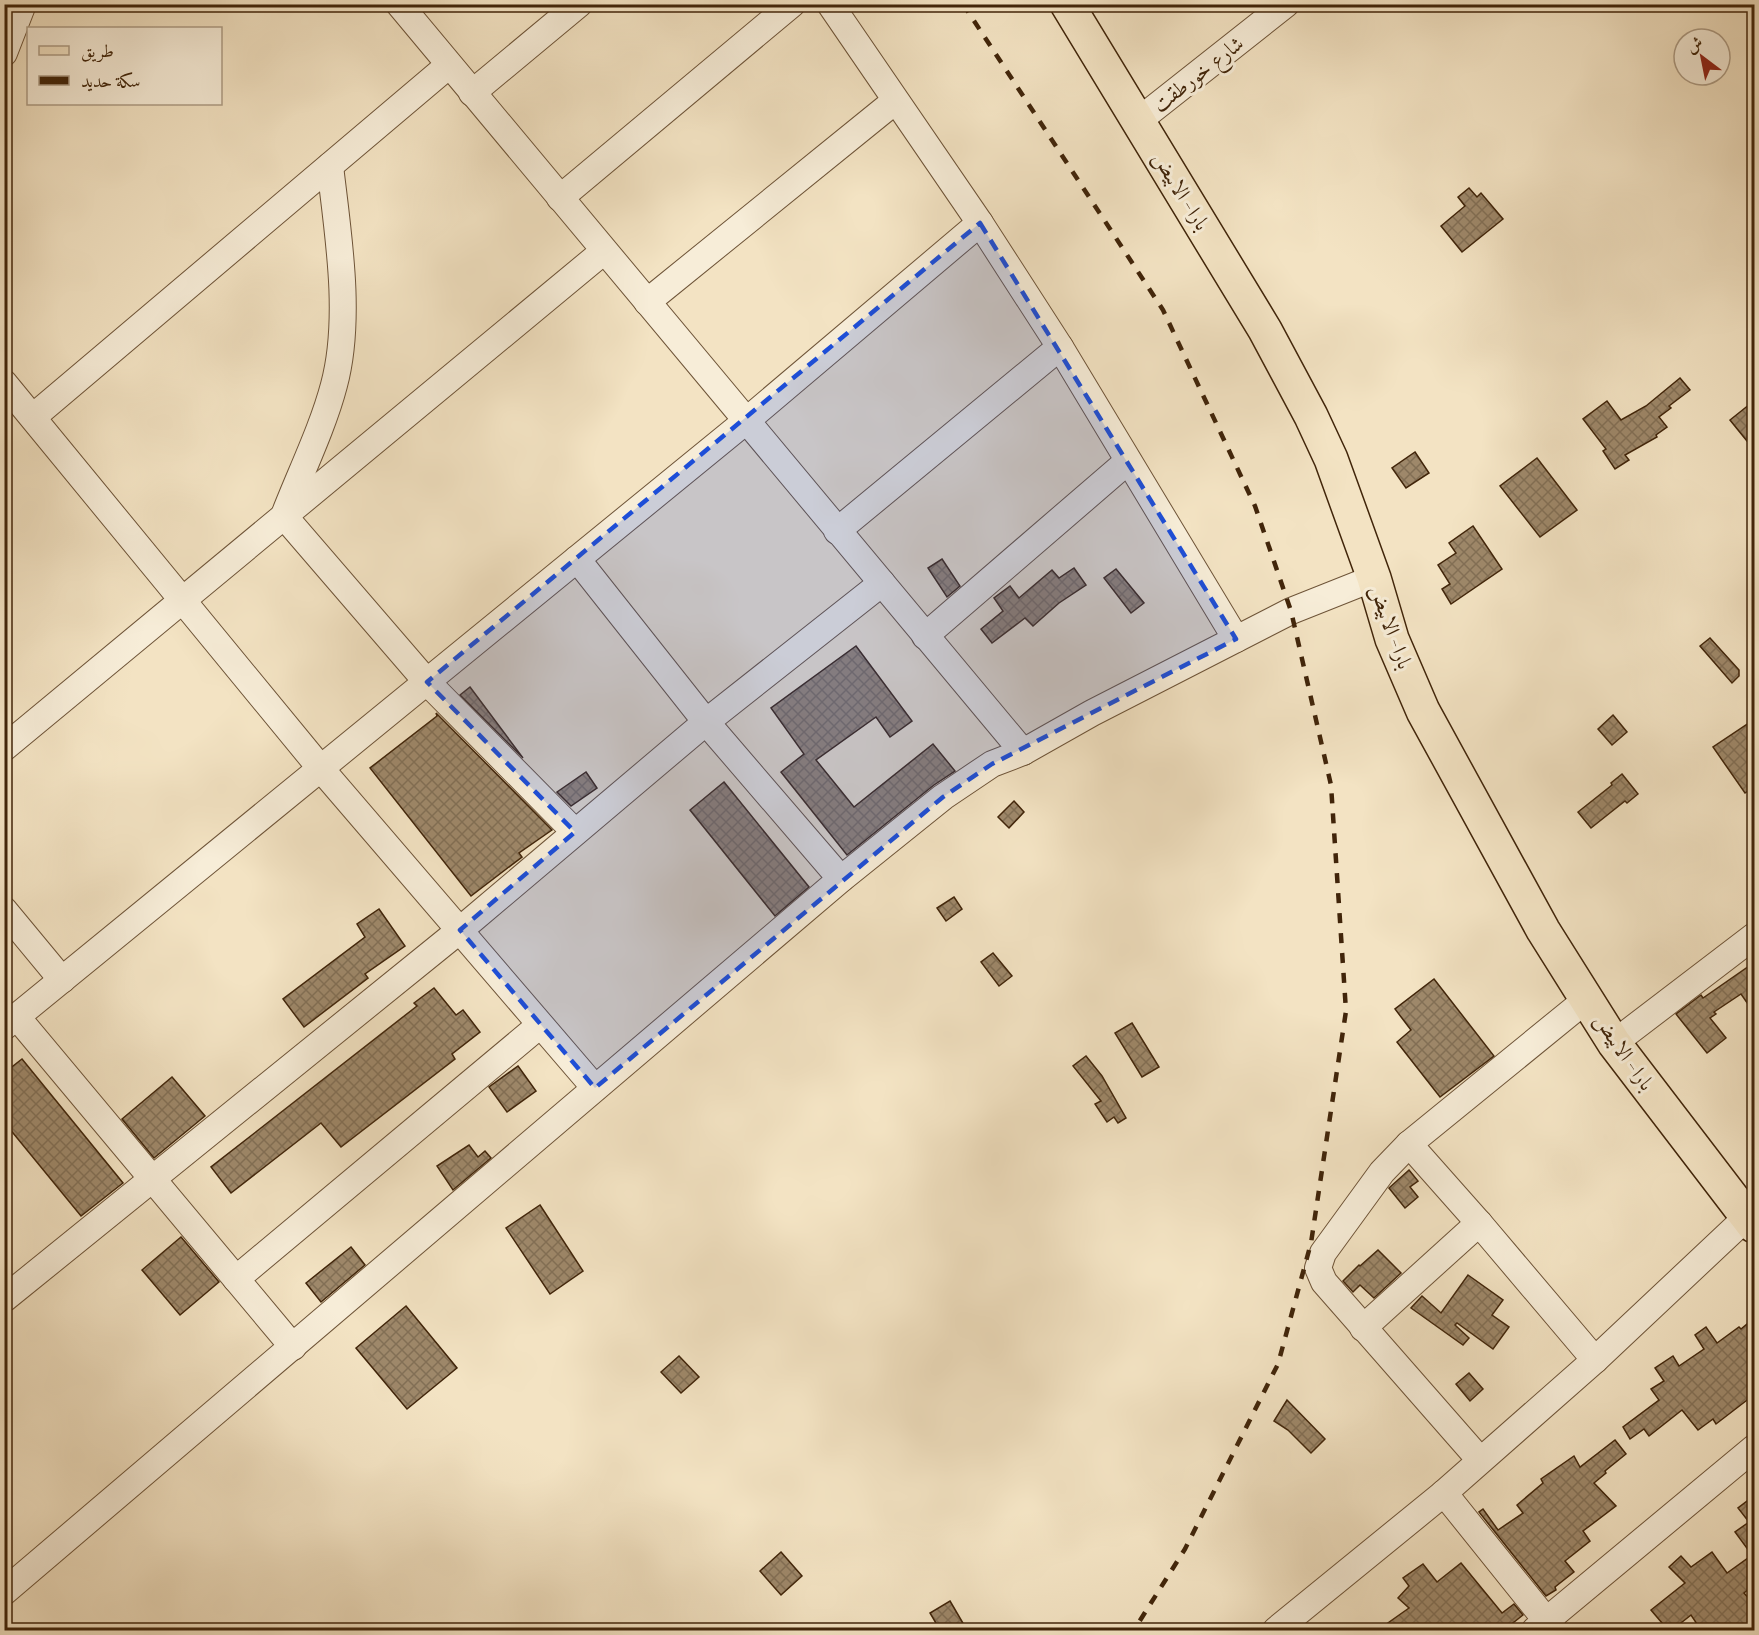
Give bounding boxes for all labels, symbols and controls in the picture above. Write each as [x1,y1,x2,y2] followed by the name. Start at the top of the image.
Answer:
[27,27,222,105] legend
[1672,27,1732,87] north arrow
[1148,31,1252,122] street label: شارع خورطقت
[1683,32,1706,57] text: ش
[81,41,114,63] text: طريق
[81,71,141,92] text: سكة حديد
[1146,147,1214,236] street label: بارا - الابيض
[1363,582,1417,673] street label: بارا - الابيض
[1587,1009,1659,1096] street label: بارا - الابيض

